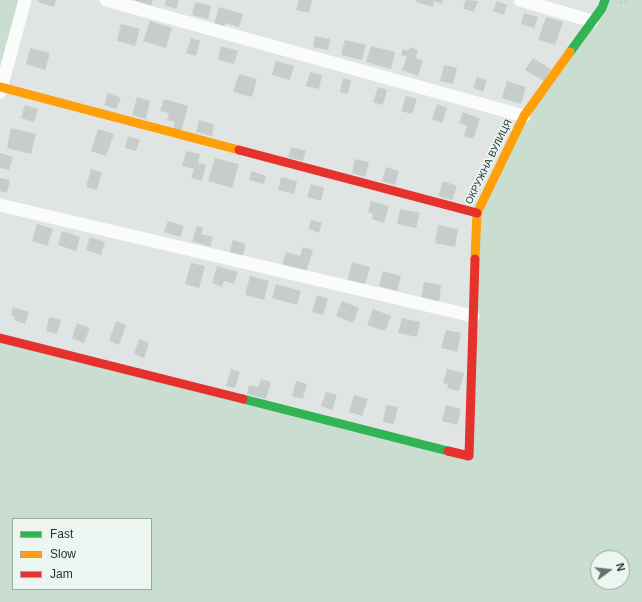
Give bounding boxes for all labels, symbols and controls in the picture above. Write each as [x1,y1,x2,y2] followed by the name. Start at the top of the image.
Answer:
[463,118,515,206] street label: ОКРУЖНА ВУЛИЦЯ
[12,518,152,590] legend
[50,527,73,541] text: Fast
[50,547,76,561] text: Slow
[590,550,630,590] north arrow
[614,562,627,573] text: N
[50,567,73,581] text: Jam

